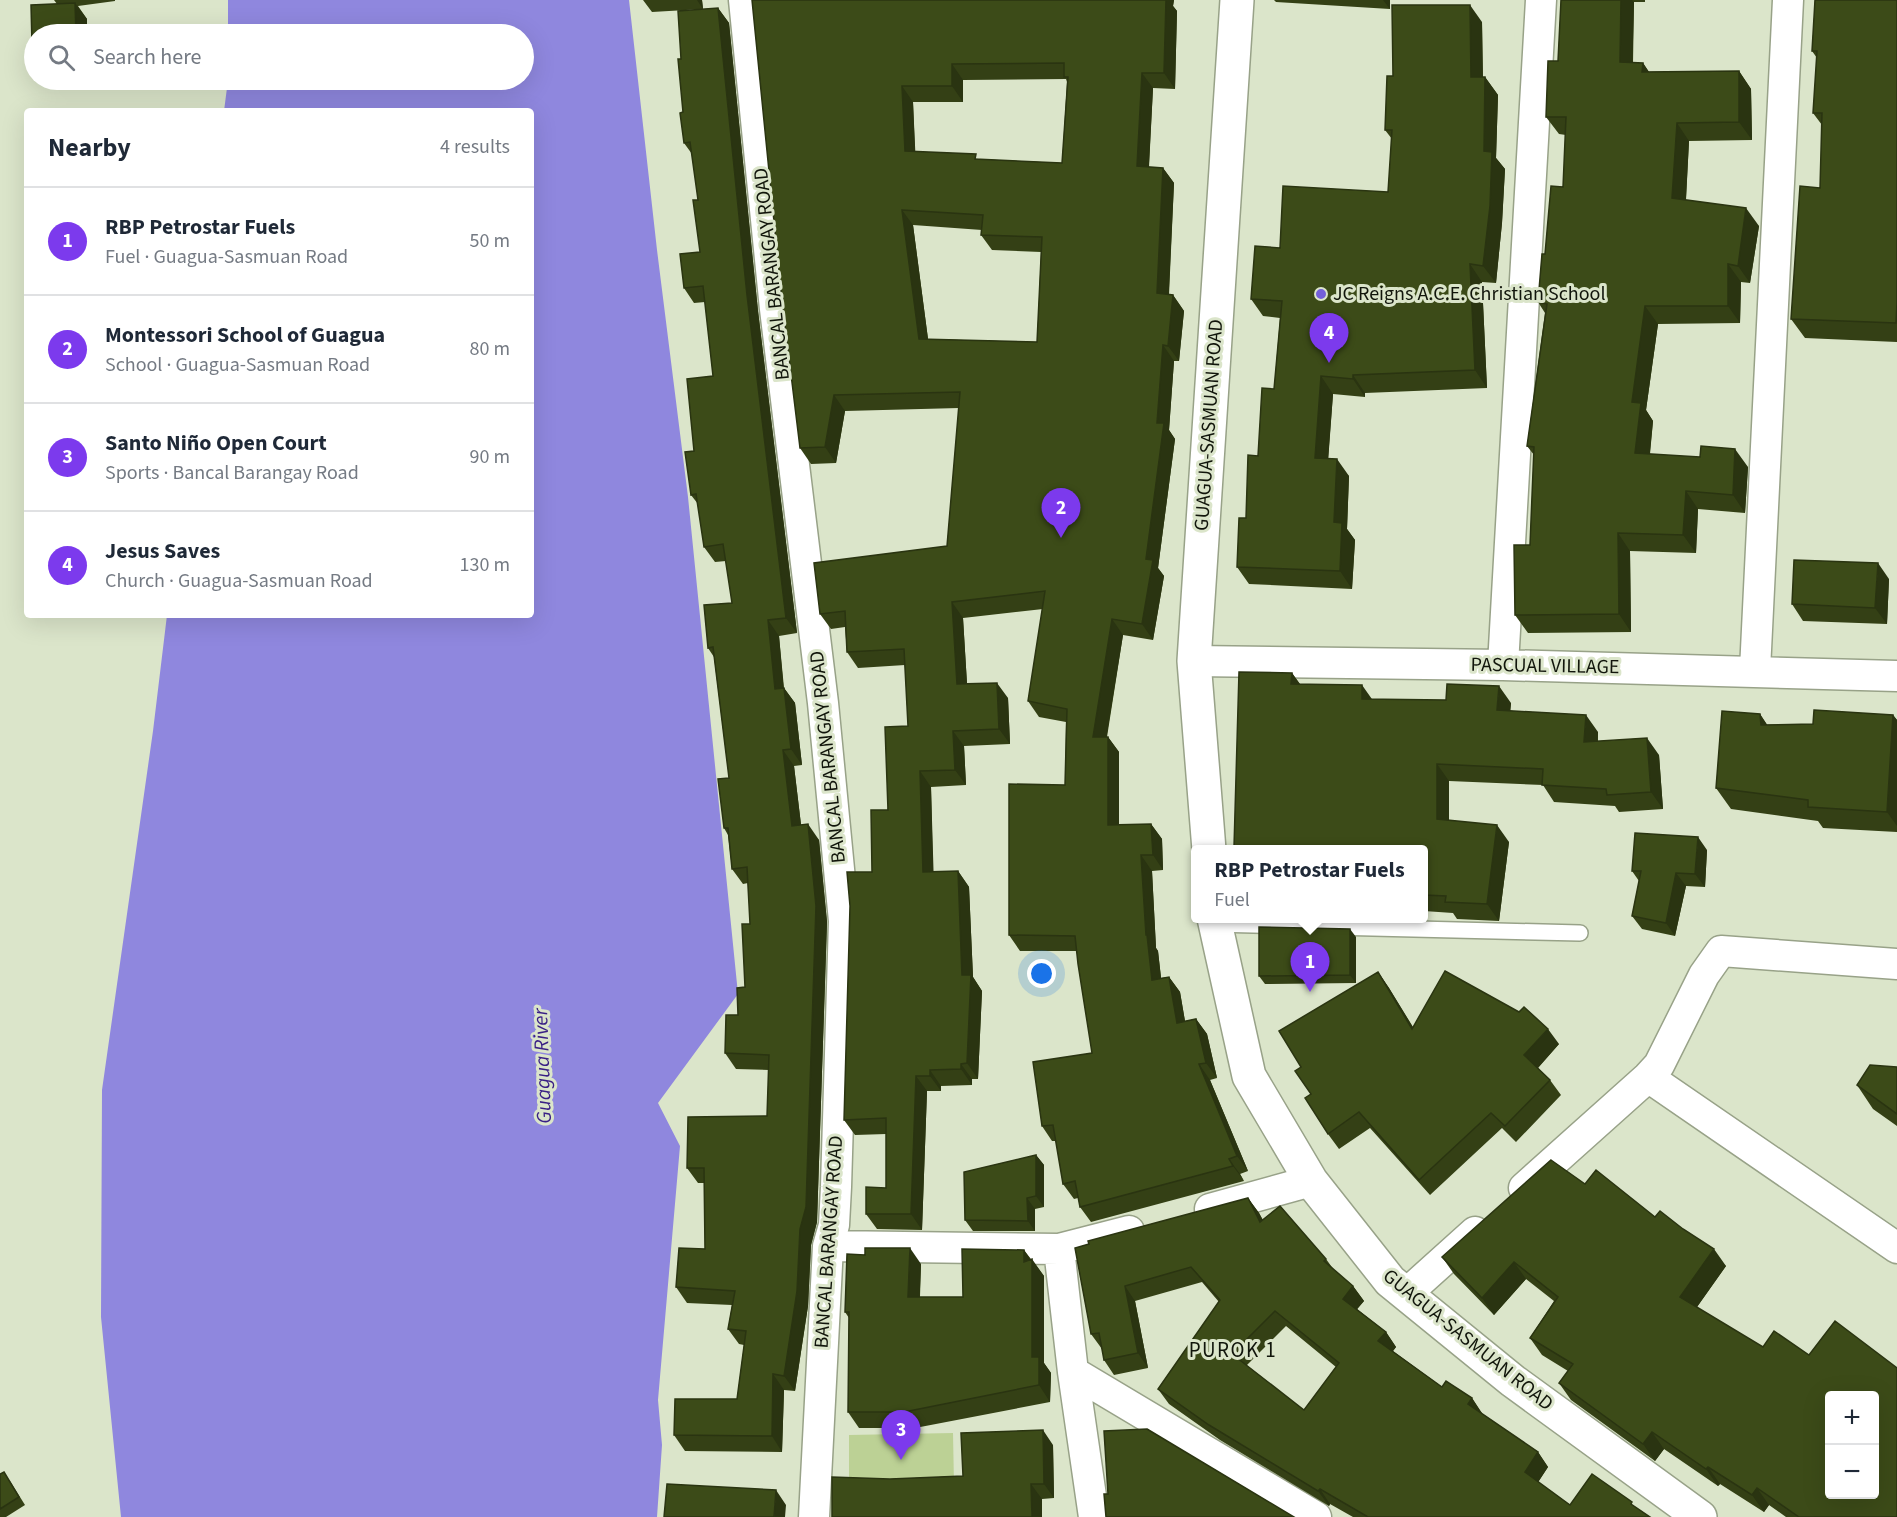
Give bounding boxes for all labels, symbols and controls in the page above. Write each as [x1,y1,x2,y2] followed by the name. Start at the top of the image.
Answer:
[24,24,534,90] search box
[45,41,78,74] icon: search
[93,41,201,73] text: Search here
[48,129,131,166] text: Nearby
[440,133,510,161] text: 4 results
[747,166,797,382] street label: BANCAL BARANGAY ROAD
[105,211,295,243] text: RBP Petrostar Fuels
[62,227,73,255] text: 1
[470,227,510,255] text: 50 m
[105,243,348,271] text: Fuel · Guagua-Sasmuan Road
[1333,280,1605,308] place label: JC Reigns A.C.E. Christian School
[1314,287,1328,301] marker: JC Reigns A.C.E. Christian School
[1310,314,1348,363] pin: 4
[1188,318,1230,532] street label: GUAGUA-SASMUAN ROAD
[105,319,385,351] text: Montessori School of Guagua
[62,335,73,363] text: 2
[470,335,510,363] text: 80 m
[105,351,370,379] text: School · Guagua-Sasmuan Road
[105,427,327,459] text: Santo Niño Open Court
[62,443,73,471] text: 3
[470,443,510,471] text: 90 m
[105,459,359,487] text: Sports · Bancal Barangay Road
[1042,488,1080,538] pin: 2
[105,535,220,567] text: Jesus Saves
[62,551,73,579] text: 4
[460,551,510,579] text: 130 m
[105,567,373,595] text: Church · Guagua-Sasmuan Road
[803,649,853,865] street label: BANCAL BARANGAY ROAD
[1470,651,1620,681] street label: PASCUAL VILLAGE
[1191,845,1428,923] popup
[1214,854,1405,886] text: RBP Petrostar Fuels
[1214,886,1250,914] text: Fuel
[1290,942,1330,992] pin: 1
[1027,959,1056,988] your location
[525,1007,559,1124] water label: Guagua River
[808,1135,850,1349] street label: BANCAL BARANGAY ROAD
[1377,1262,1559,1418] street label: GUAGUA-SASMUAN ROAD
[1189,1335,1277,1365] district label: PUROK 1
[1825,1391,1879,1499] map controls
[1825,1391,1879,1445] button: +
[882,1410,920,1460] pin: 3
[1825,1445,1879,1499] button: −

